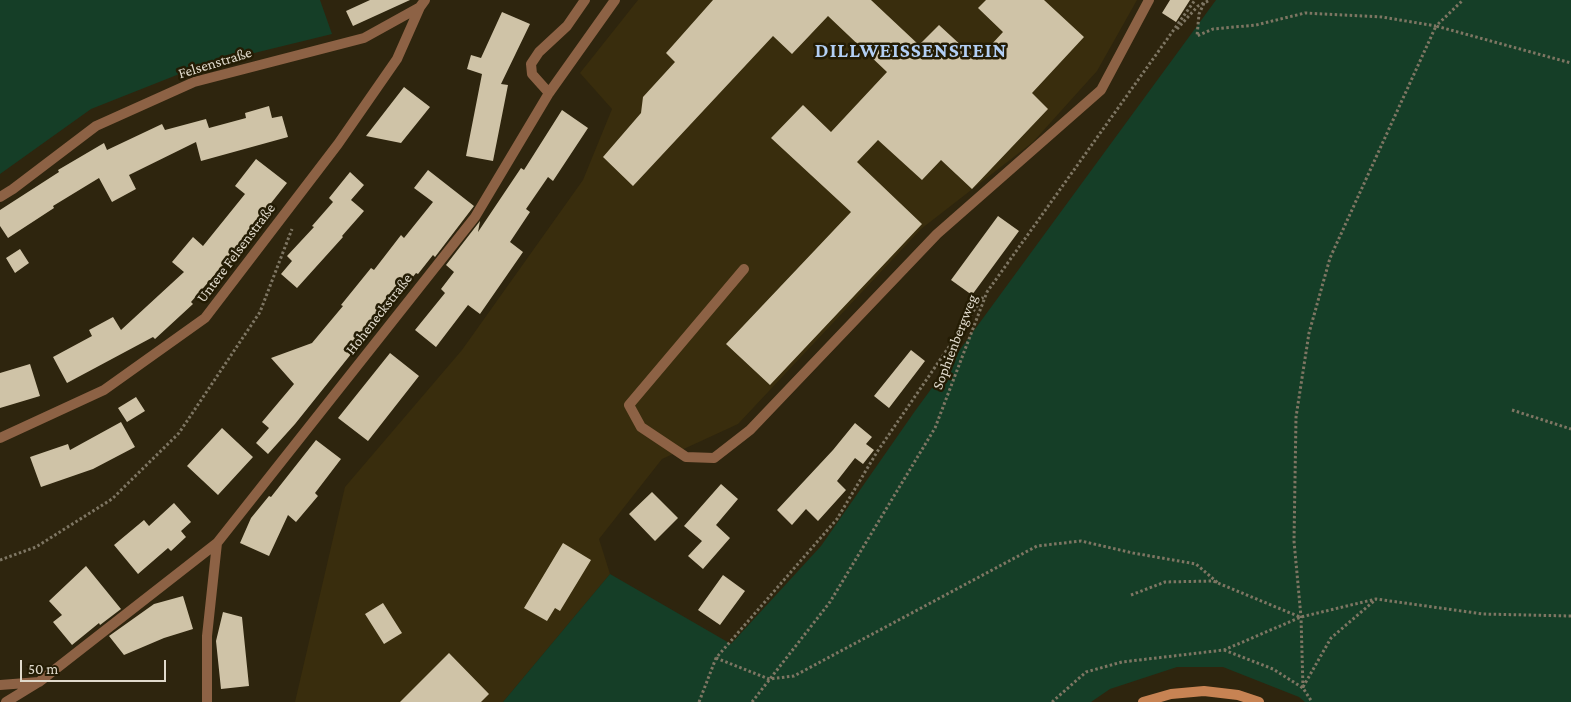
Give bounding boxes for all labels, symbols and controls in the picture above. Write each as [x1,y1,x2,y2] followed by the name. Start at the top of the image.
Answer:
[813,39,1009,63] district label: DILLWEISSENSTEIN
[176,43,254,83] street label: Felsenstraße
[193,200,279,306] street label: Untere Felsenstraße
[342,270,416,358] street label: Hoheneckstraße
[929,292,981,392] street label: Sophienbergweg
[22,650,169,682] scale bar
[28,661,58,677] text: 50 m

